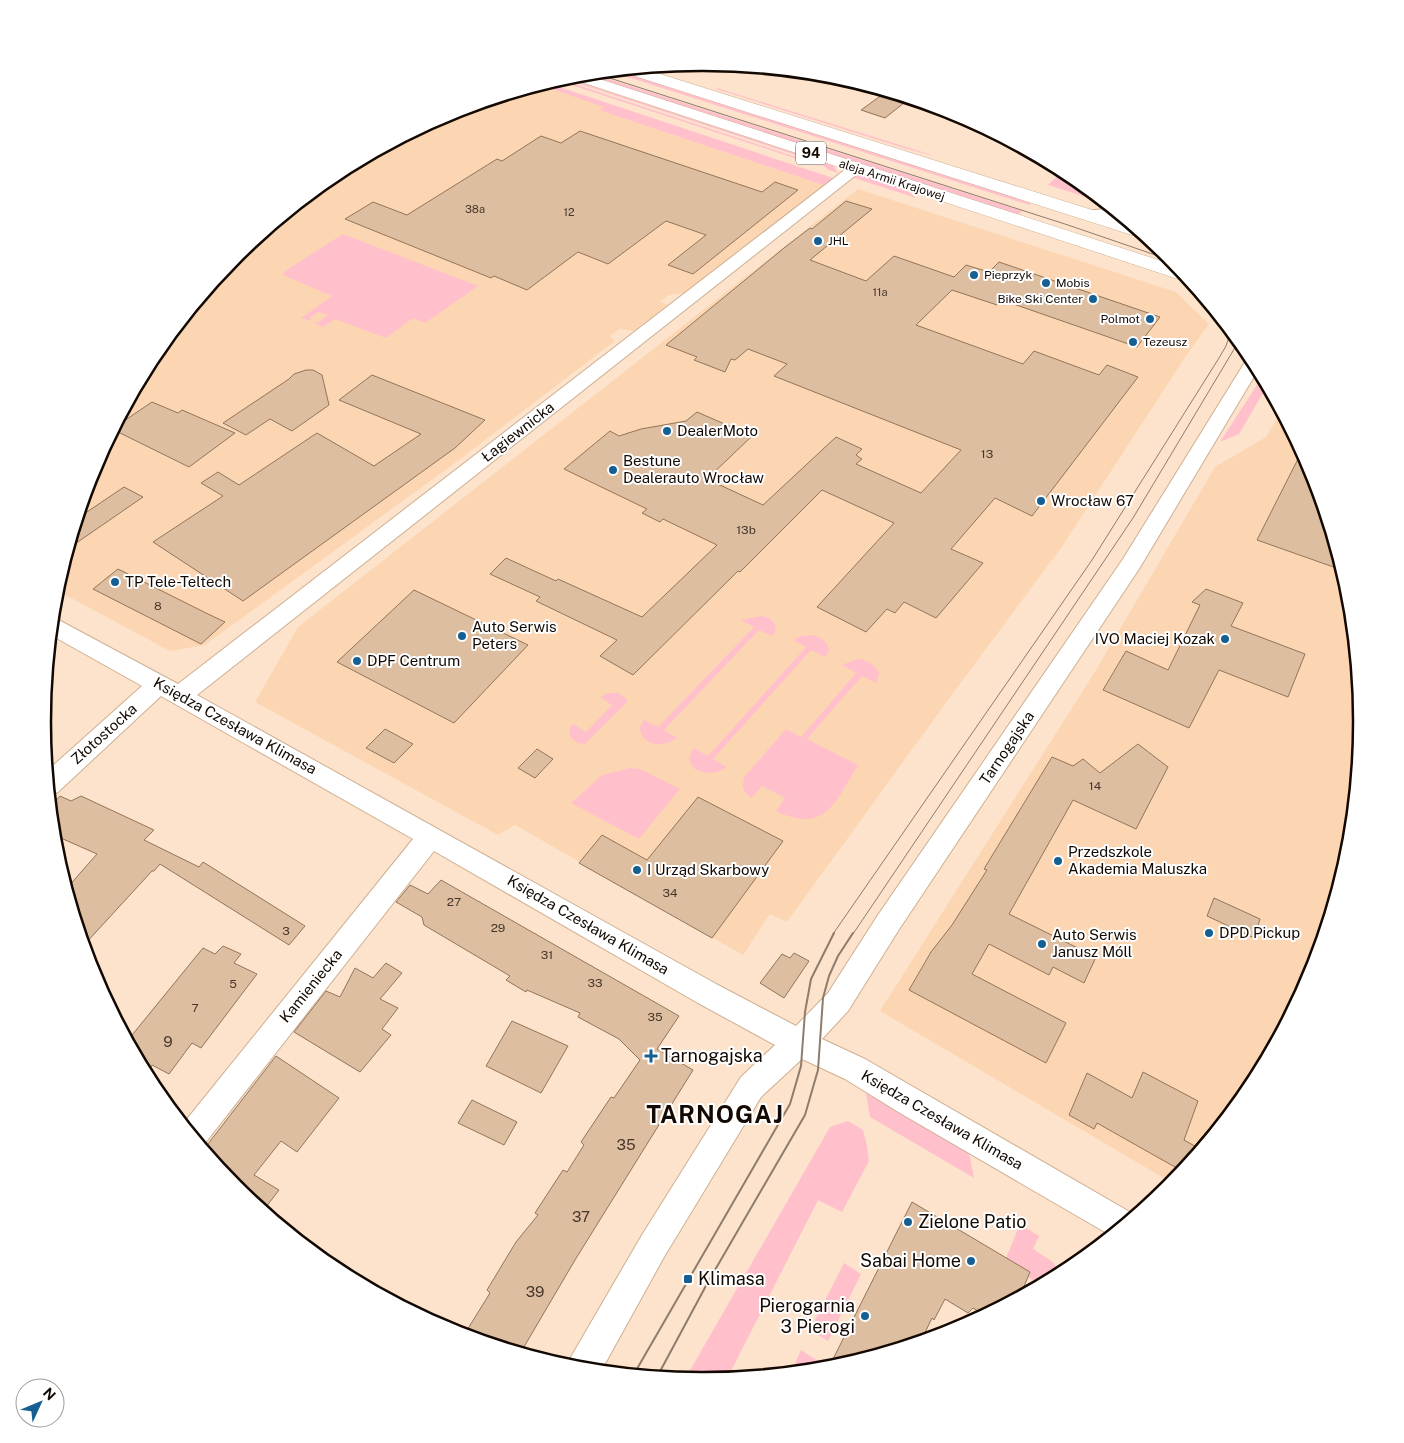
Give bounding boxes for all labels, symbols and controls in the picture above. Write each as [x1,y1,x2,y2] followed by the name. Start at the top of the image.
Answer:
[796,142,826,164] road number: 94
[837,156,947,204] street label: aleja Armii Krajowej
[465,203,485,215] house number: 38a
[563,206,575,218] house number: 12
[828,234,849,248] place label: JHL
[812,235,824,247] marker: JHL
[984,268,1032,282] place label: Pieprzyk
[968,269,980,281] marker: Pieprzyk
[1056,276,1090,290] place label: Mobis
[1040,277,1052,289] marker: Mobis
[872,286,888,298] house number: 11a
[997,292,1083,306] place label: Bike Ski Center
[1087,293,1099,305] marker: Bike Ski Center
[1101,312,1140,326] place label: Polmot
[1144,313,1156,325] marker: Polmot
[1143,335,1187,349] place label: Tezeusz
[1127,336,1139,348] marker: Tezeusz
[478,398,557,465] street label: Łagiewnicka
[677,422,758,439] place label: DealerMoto
[661,425,673,437] marker: DealerMoto
[981,447,993,461] house number: 13
[623,452,764,486] place label: Bestune Dealerauto Wrocław
[607,464,619,476] marker: Bestune Dealerauto Wrocław
[1051,492,1134,509] place label: Wrocław 67
[1035,495,1047,507] marker: Wrocław 67
[736,523,756,537] house number: 13b
[125,573,231,590] place label: TP Tele-Teltech
[109,576,121,588] marker: TP Tele-Teltech
[154,599,162,613] house number: 8
[472,618,557,652] place label: Auto Serwis Peters
[456,630,468,642] marker: Auto Serwis Peters
[1095,630,1215,647] place label: IVO Maciej Kozak
[1219,633,1231,645] marker: IVO Maciej Kozak
[367,652,460,669] place label: DPF Centrum
[351,655,363,667] marker: DPF Centrum
[151,674,320,778] street label: Księdza Czesława Klimasa
[67,700,140,768] street label: Złotostocka
[976,708,1037,788] street label: Tarnogajska
[1089,779,1102,793] house number: 14
[1068,843,1207,877] place label: Przedszkole Akademia Maluszka
[1052,855,1064,867] marker: Przedszkole Akademia Maluszka
[647,861,769,878] place label: I Urząd Skarbowy
[631,864,643,876] marker: I Urząd Skarbowy
[504,871,672,978] street label: Księdza Czesława Klimasa
[662,886,678,900] house number: 34
[447,895,461,909] house number: 27
[491,921,505,935] house number: 29
[282,924,290,938] house number: 3
[1219,924,1300,941] place label: DPD Pickup
[1052,926,1137,960] place label: Auto Serwis Janusz Móll
[1203,927,1215,939] marker: DPD Pickup
[1036,938,1048,950] marker: Auto Serwis Janusz Móll
[276,946,345,1026] street label: Kamieniecka
[541,948,553,962] house number: 31
[587,976,603,990] house number: 33
[229,977,237,991] house number: 5
[191,1001,199,1015] house number: 7
[647,1010,663,1024] house number: 35
[163,1033,173,1050] house number: 9
[661,1045,763,1066] place label: Tarnogajska
[645,1050,657,1062] marker: Tarnogajska
[858,1066,1026,1173] street label: Księdza Czesława Klimasa
[646,1100,784,1128] district label: TARNOGAJ
[616,1136,636,1153] house number: 35
[572,1208,590,1225] house number: 37
[918,1211,1026,1232] place label: Zielone Patio
[902,1216,914,1228] marker: Zielone Patio
[860,1250,961,1271] place label: Sabai Home
[965,1255,977,1267] marker: Sabai Home
[698,1268,765,1289] place label: Klimasa
[682,1273,694,1285] marker: Klimasa
[526,1283,544,1300] house number: 39
[759,1295,855,1337] place label: Pierogarnia 3 Pierogi
[859,1310,871,1322] marker: Pierogarnia 3 Pierogi
[15,1378,65,1428] north arrow
[40,1384,59,1403] text: N

